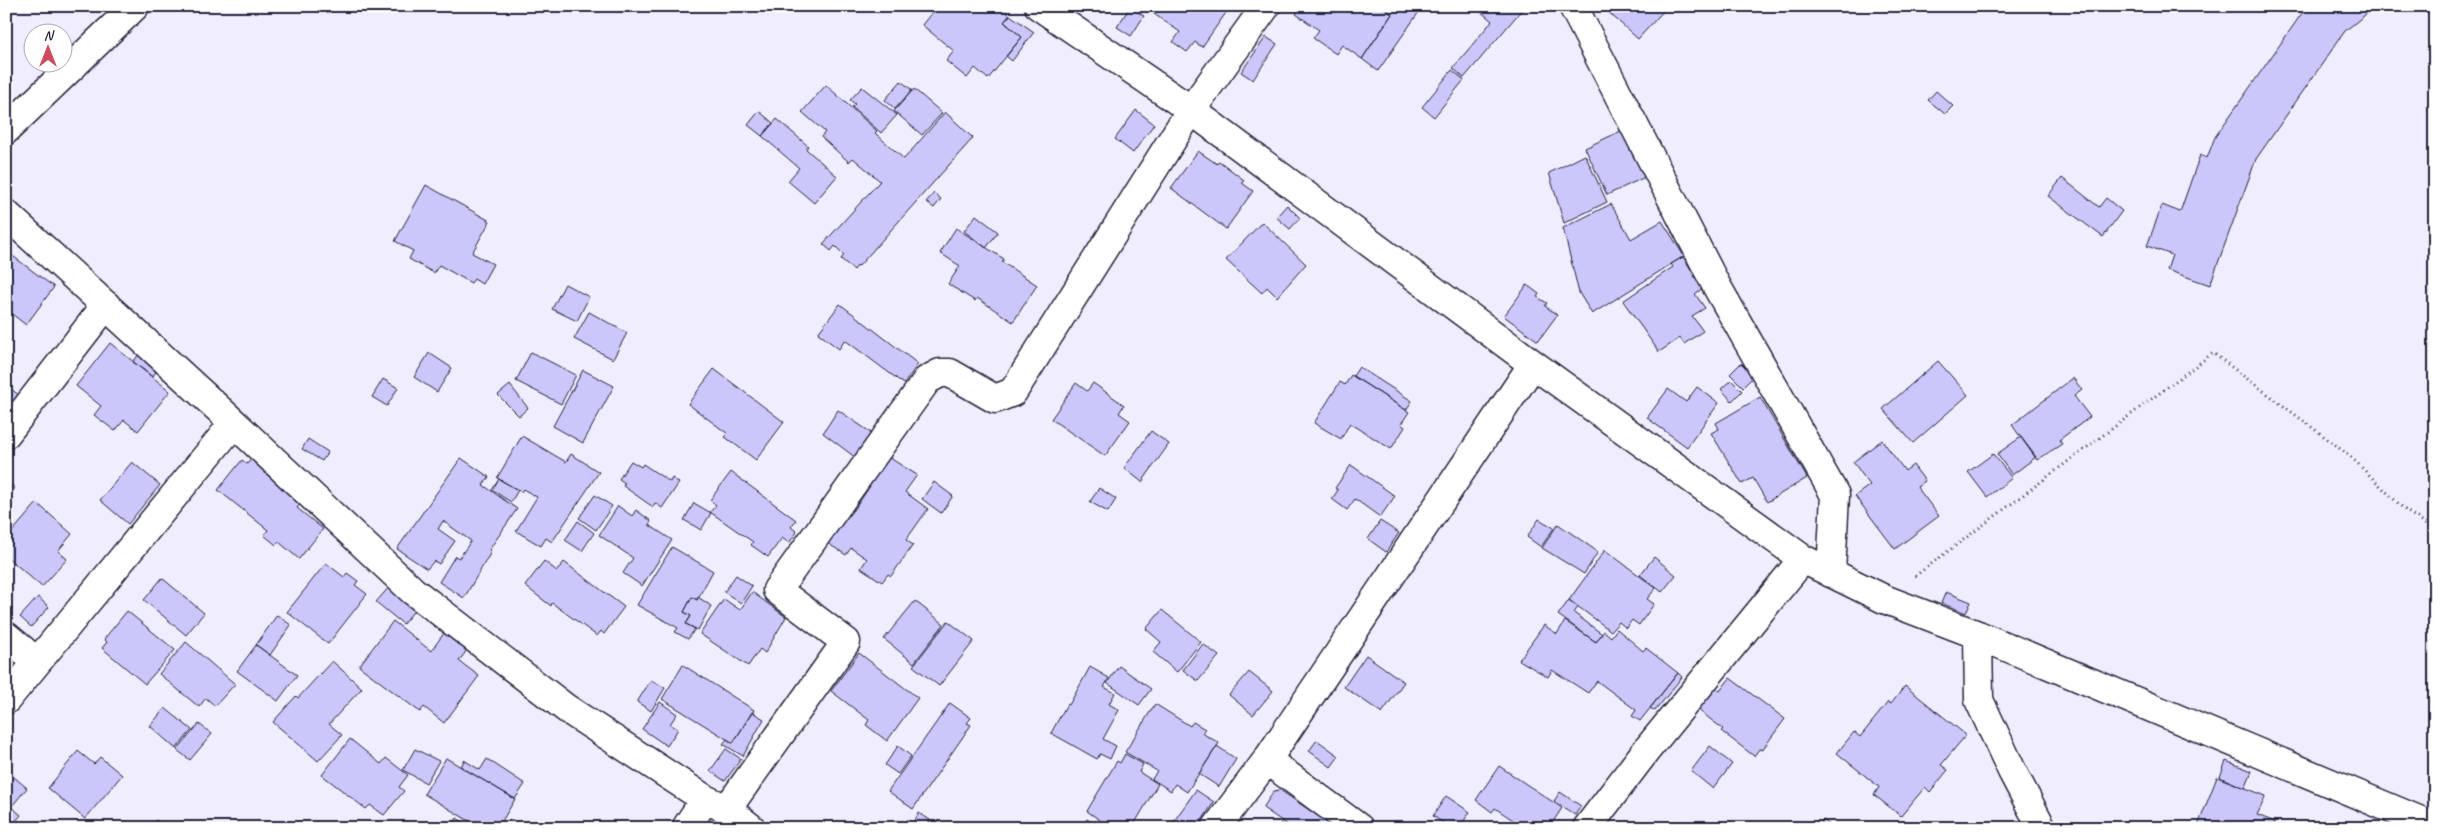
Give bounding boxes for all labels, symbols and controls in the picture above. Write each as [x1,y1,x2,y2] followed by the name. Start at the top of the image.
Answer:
[22,22,72,72] north arrow
[44,27,55,44] text: N

